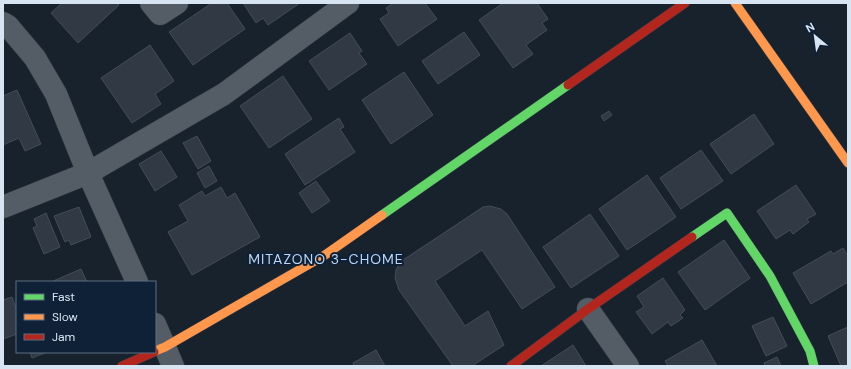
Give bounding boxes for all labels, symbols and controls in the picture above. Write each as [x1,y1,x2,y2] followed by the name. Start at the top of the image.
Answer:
[795,16,835,56] north arrow
[803,19,817,35] text: N
[248,250,404,268] district label: MITAZONO 3-CHOME
[16,281,156,353] legend
[52,289,75,305] text: Fast
[52,309,78,325] text: Slow
[52,329,75,345] text: Jam

